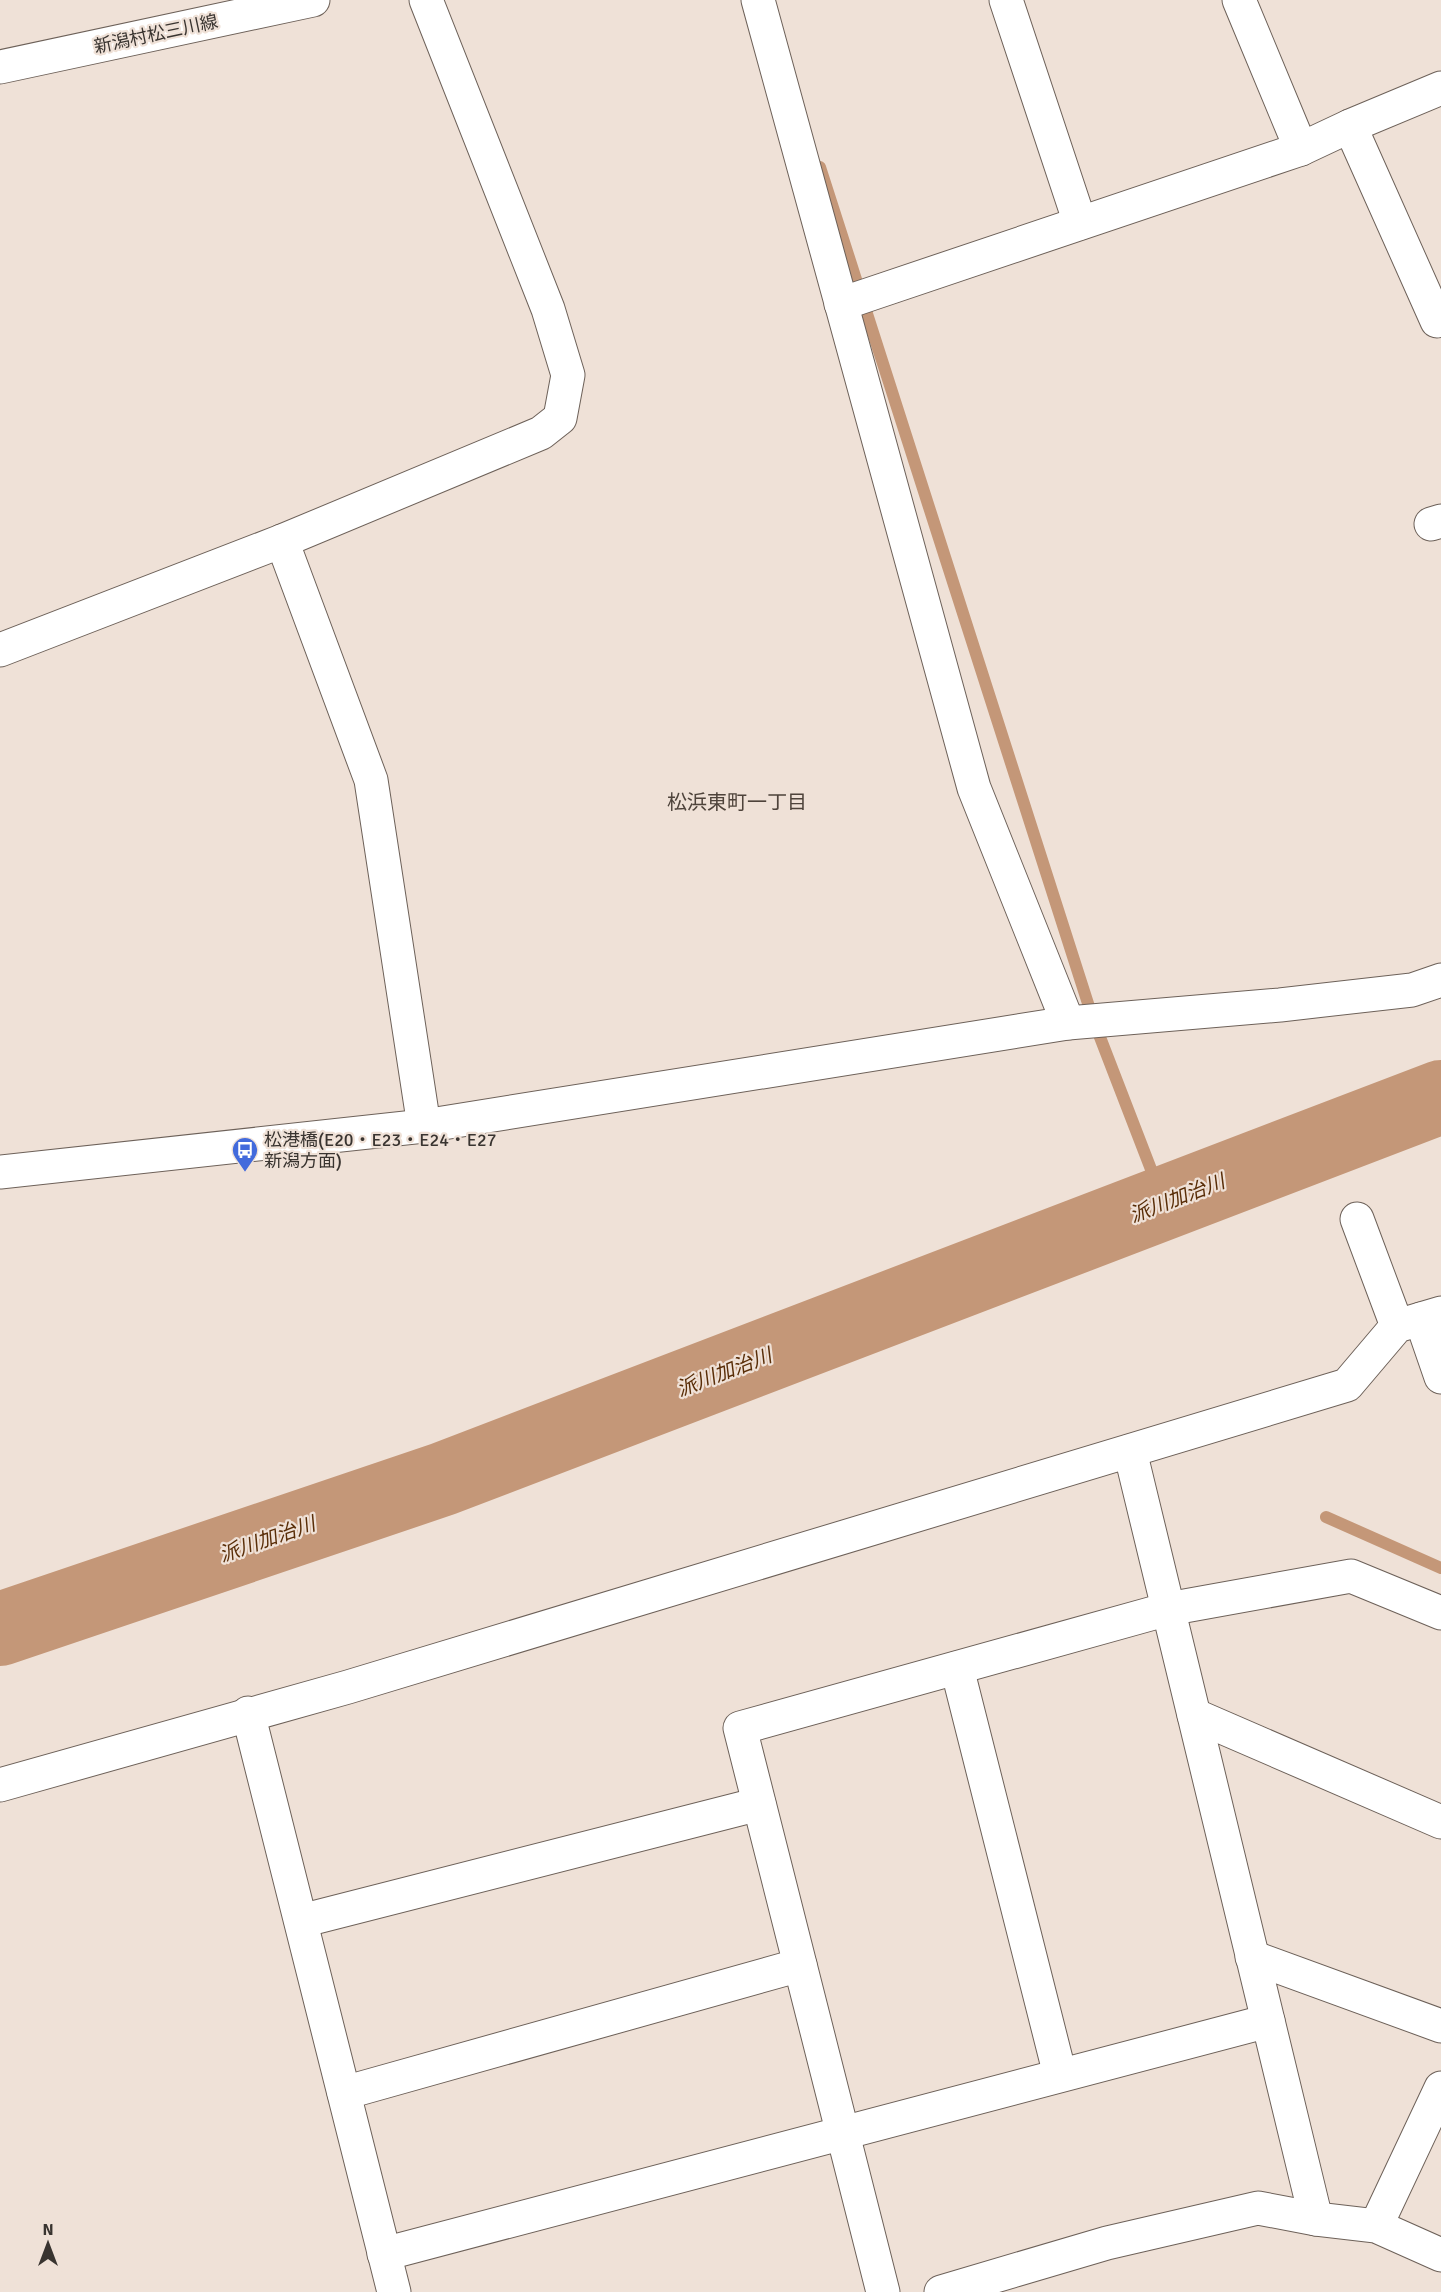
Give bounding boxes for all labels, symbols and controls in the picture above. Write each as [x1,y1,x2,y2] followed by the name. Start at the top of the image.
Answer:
[92,10,220,58] street label: 新潟村松三川線
[667,790,807,815] district label: 松浜東町一丁目
[264,1129,496,1172] place label: 松港橋(E20・E23・E24・E27 新潟方面)
[230,1135,260,1173] bus stop icon: 松港橋(E20・E23・E24・E27 新潟方面)
[1126,1168,1230,1228] water label: 派川加治川
[673,1342,777,1402] water label: 派川加治川
[216,1511,320,1568] water label: 派川加治川
[18,2214,78,2274] north arrow
[42,2220,54,2240] text: N

